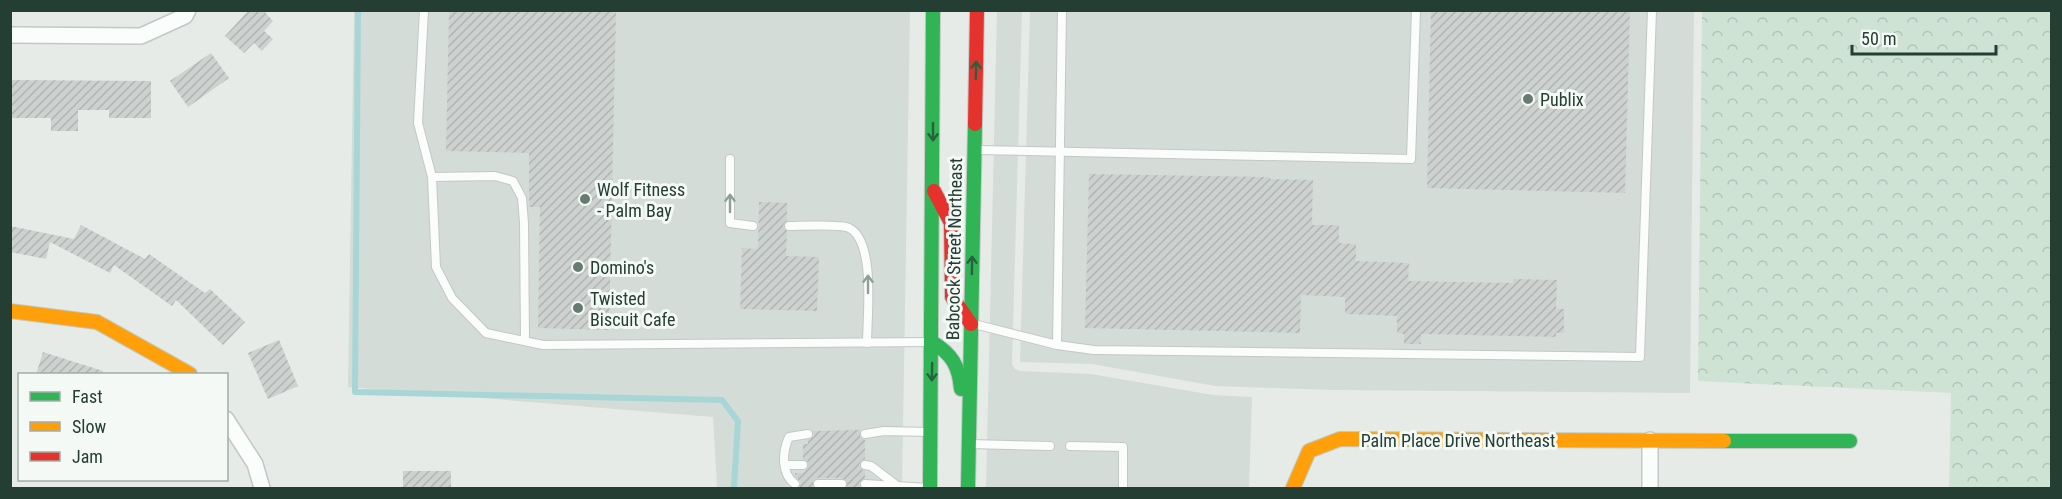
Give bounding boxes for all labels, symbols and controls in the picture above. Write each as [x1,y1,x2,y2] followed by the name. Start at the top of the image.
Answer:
[1852,18,1996,56] scale bar
[1861,28,1896,49] text: 50 m
[970,61,982,81] one-way arrow
[1540,89,1584,110] place label: Publix
[1521,92,1535,106] marker: Publix
[927,121,939,141] one-way arrow
[942,158,966,340] street label: Babcock Street Northeast
[597,179,685,221] place label: Wolf Fitness - Palm Bay
[578,192,592,206] marker: Wolf Fitness - Palm Bay
[724,193,736,213] one-way arrow
[966,256,978,276] one-way arrow
[590,257,654,278] place label: Domino's
[571,260,585,274] marker: Domino's
[862,275,874,295] one-way arrow
[590,288,676,330] place label: Twisted Biscuit Cafe
[571,301,585,315] marker: Twisted Biscuit Cafe
[926,361,938,381] one-way arrow
[18,373,228,481] legend
[72,386,103,407] text: Fast
[72,416,107,437] text: Slow
[1361,430,1555,451] street label: Palm Place Drive Northeast
[72,446,103,467] text: Jam

